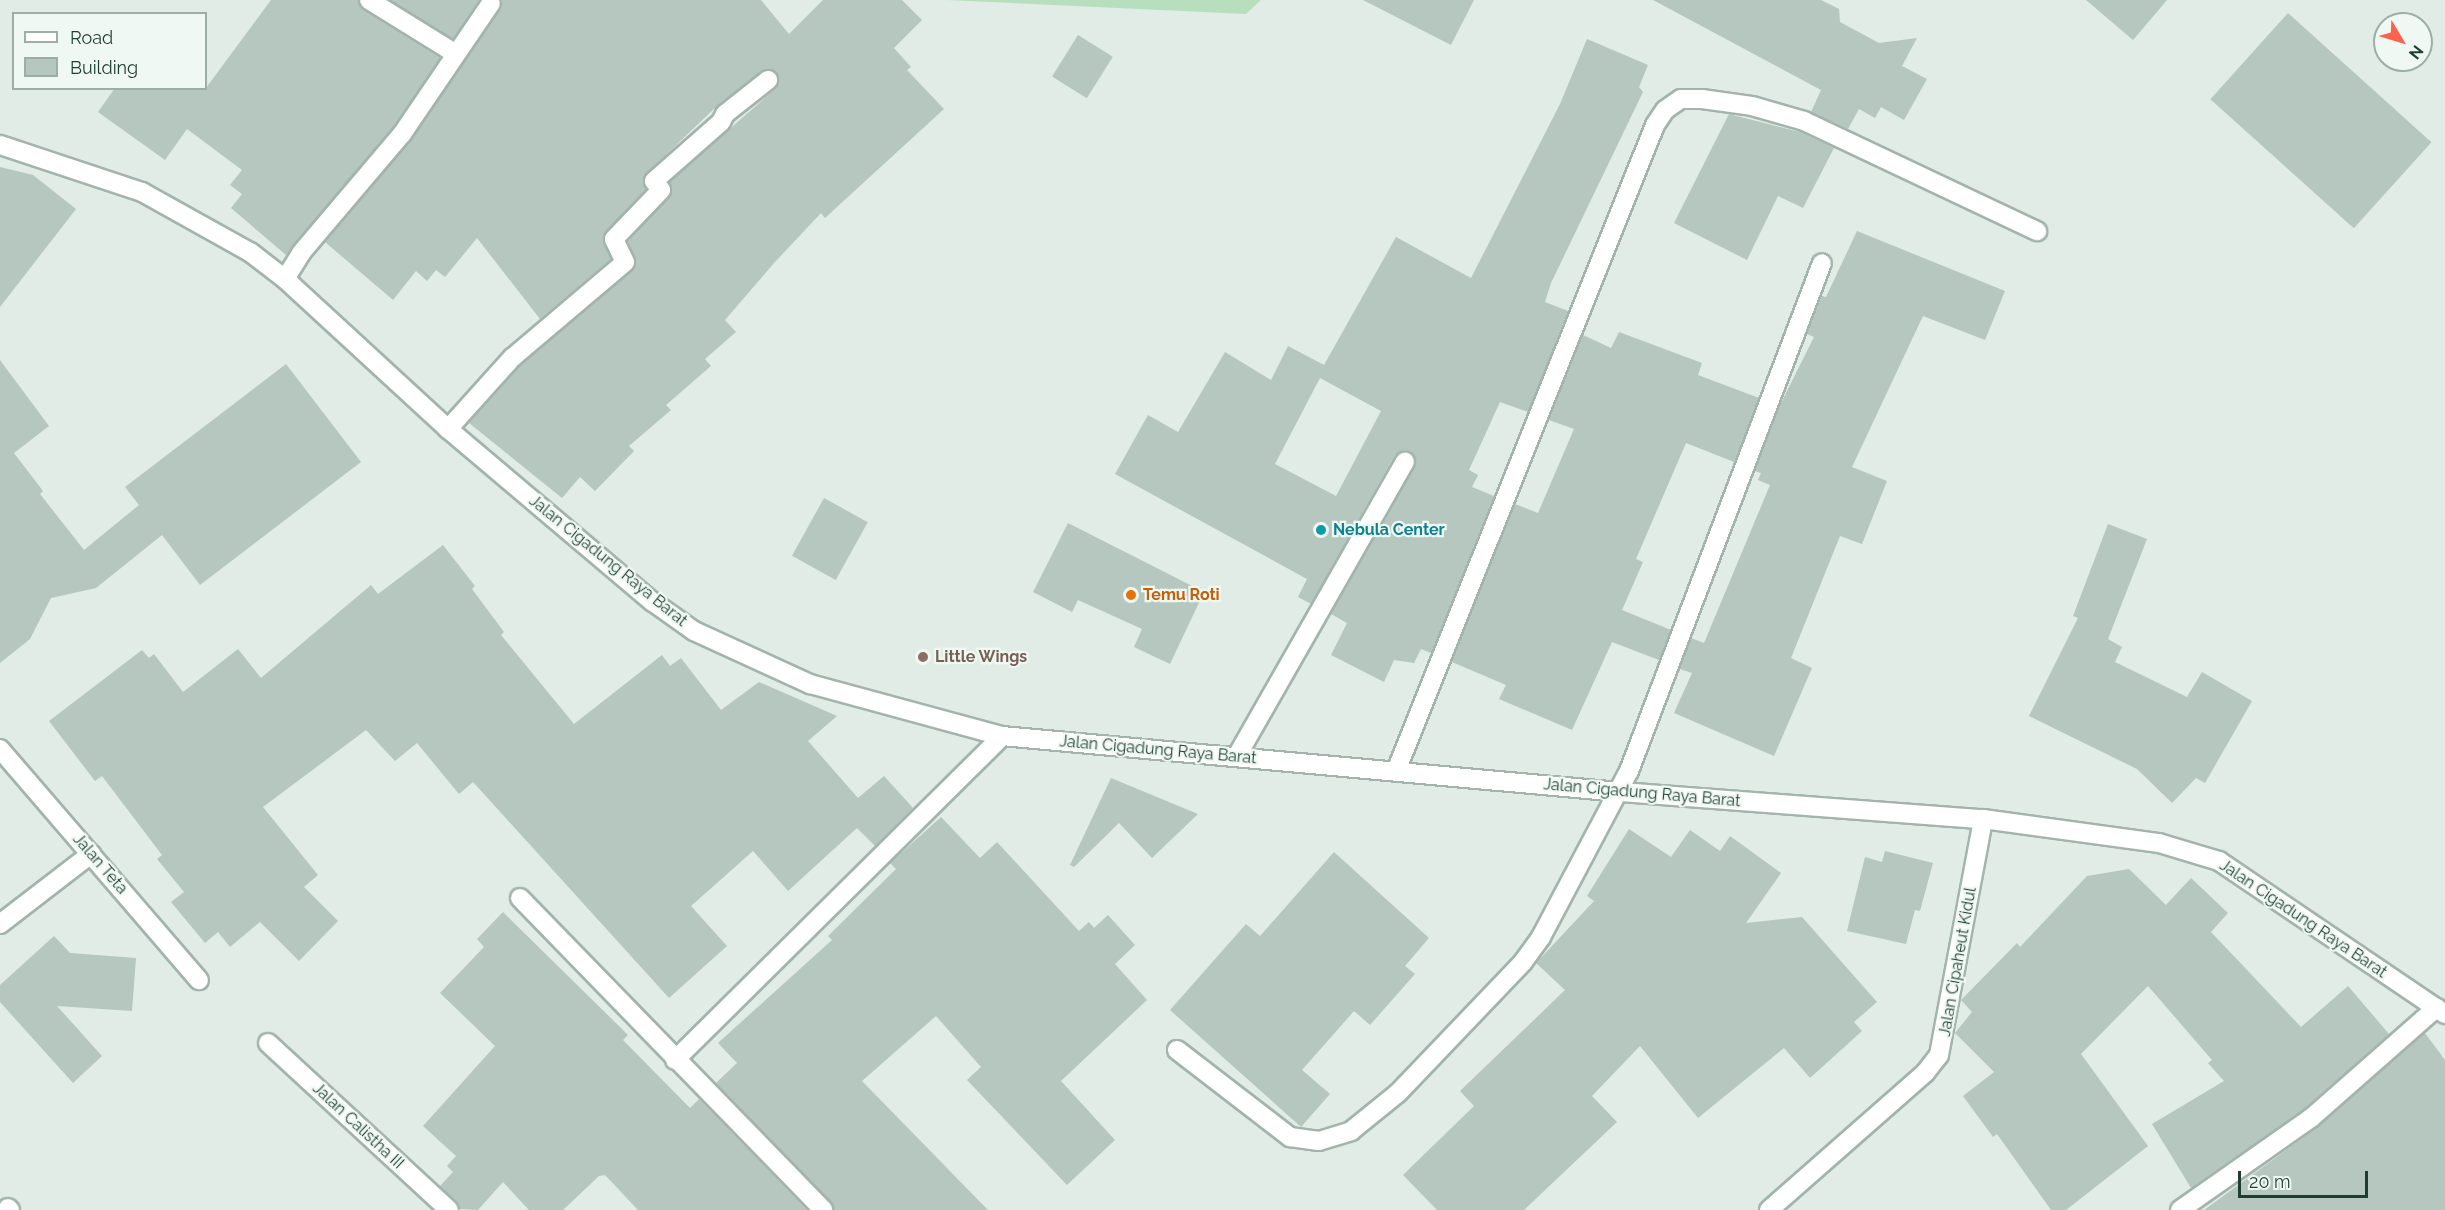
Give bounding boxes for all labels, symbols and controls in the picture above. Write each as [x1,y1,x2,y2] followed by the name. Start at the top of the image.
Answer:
[12,12,207,90] legend
[2373,12,2433,72] north arrow
[70,27,113,48] text: Road
[2405,41,2427,63] text: N
[70,57,138,78] text: Building
[525,491,691,631] street label: Jalan Cigadung Raya Barat
[1333,520,1445,540] place label: Nebula Center
[1314,523,1328,537] marker: Nebula Center
[1143,585,1220,605] place label: Temu Roti
[1124,588,1138,602] marker: Temu Roti
[935,647,1028,667] place label: Little Wings
[916,650,930,664] marker: Little Wings
[1059,732,1257,768] street label: Jalan Cigadung Raya Barat
[1543,775,1741,811] street label: Jalan Cigadung Raya Barat
[68,830,132,898] street label: Jalan Teta
[2216,856,2390,982] street label: Jalan Cigadung Raya Barat
[1935,886,1981,1038] street label: Jalan Cipaheut Kidul
[309,1079,407,1173] street label: Jalan Calistha III
[2241,1159,2372,1197] scale bar
[2249,1171,2291,1192] text: 20 m

